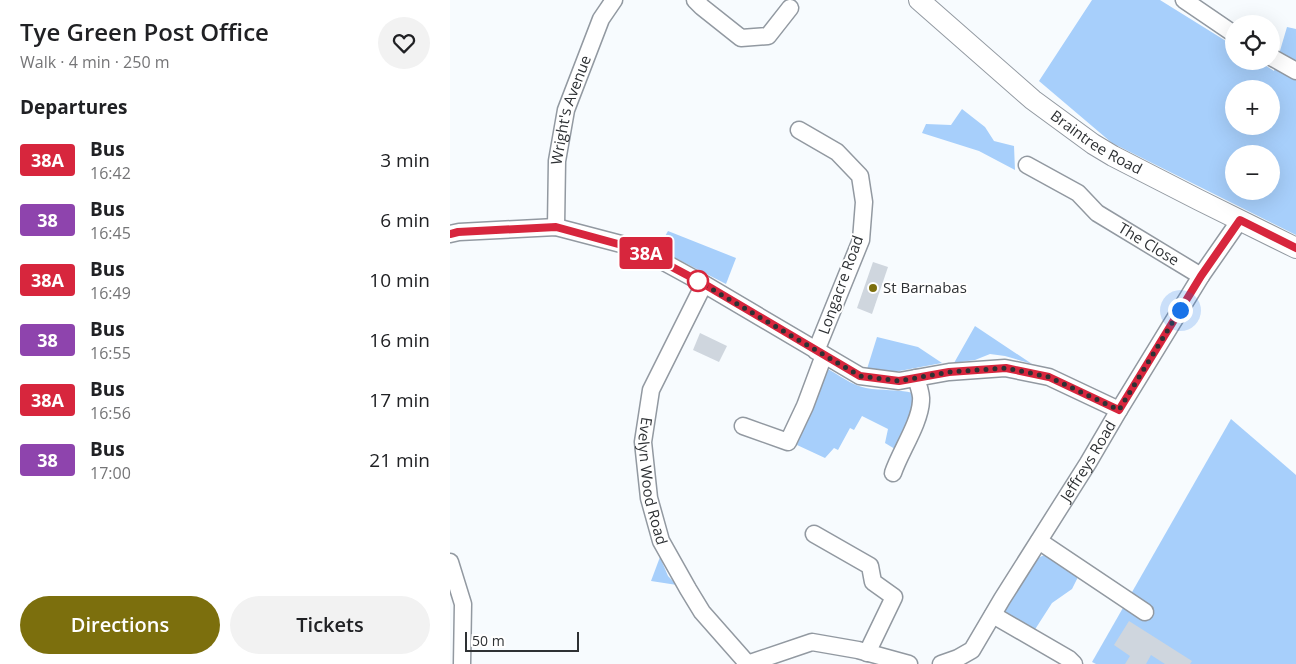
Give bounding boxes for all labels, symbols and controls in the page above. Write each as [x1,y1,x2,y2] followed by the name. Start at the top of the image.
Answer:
[20,15,269,48] text: Tye Green Post Office
[1225,15,1280,200] map controls
[1225,15,1280,70] button: locate
[378,17,430,69] button: heart
[20,51,170,73] text: Walk · 4 min · 250 m
[546,52,595,166] street label: Wright's Avenue
[1225,80,1280,135] button: +
[20,94,127,120] text: Departures
[1047,105,1146,178] street label: Braintree Road
[90,136,125,162] text: Bus
[1225,145,1280,200] button: −
[380,147,430,173] text: 3 min
[31,148,64,172] text: 38A
[90,162,131,184] text: 16:42
[90,196,125,222] text: Bus
[380,207,430,233] text: 6 min
[37,208,58,232] text: 38
[1115,217,1183,269] street label: The Close
[90,222,131,244] text: 16:45
[813,232,867,337] street label: Longacre Road
[617,237,675,269] line badge: 38A
[629,241,663,265] text: 38A
[90,256,125,282] text: Bus
[369,267,430,293] text: 10 min
[31,268,64,292] text: 38A
[687,270,709,292] unlabelled marker
[883,277,967,297] place label: St Barnabas
[90,282,131,304] text: 16:49
[867,282,879,294] marker: St Barnabas
[1168,298,1193,323] your location
[90,316,125,342] text: Bus
[369,327,430,353] text: 16 min
[37,328,58,352] text: 38
[90,342,131,364] text: 16:55
[90,376,125,402] text: Bus
[369,387,430,413] text: 17 min
[31,388,64,412] text: 38A
[90,402,131,424] text: 16:56
[634,416,673,547] street label: Evelyn Wood Road
[1054,416,1120,507] street label: Jeffreys Road
[90,436,125,462] text: Bus
[369,447,430,473] text: 21 min
[37,448,58,472] text: 38
[90,462,131,484] text: 17:00
[20,596,220,654] button: Directions
[230,596,430,654] button: Tickets
[465,629,579,652] scale bar
[472,631,505,650] text: 50 m

